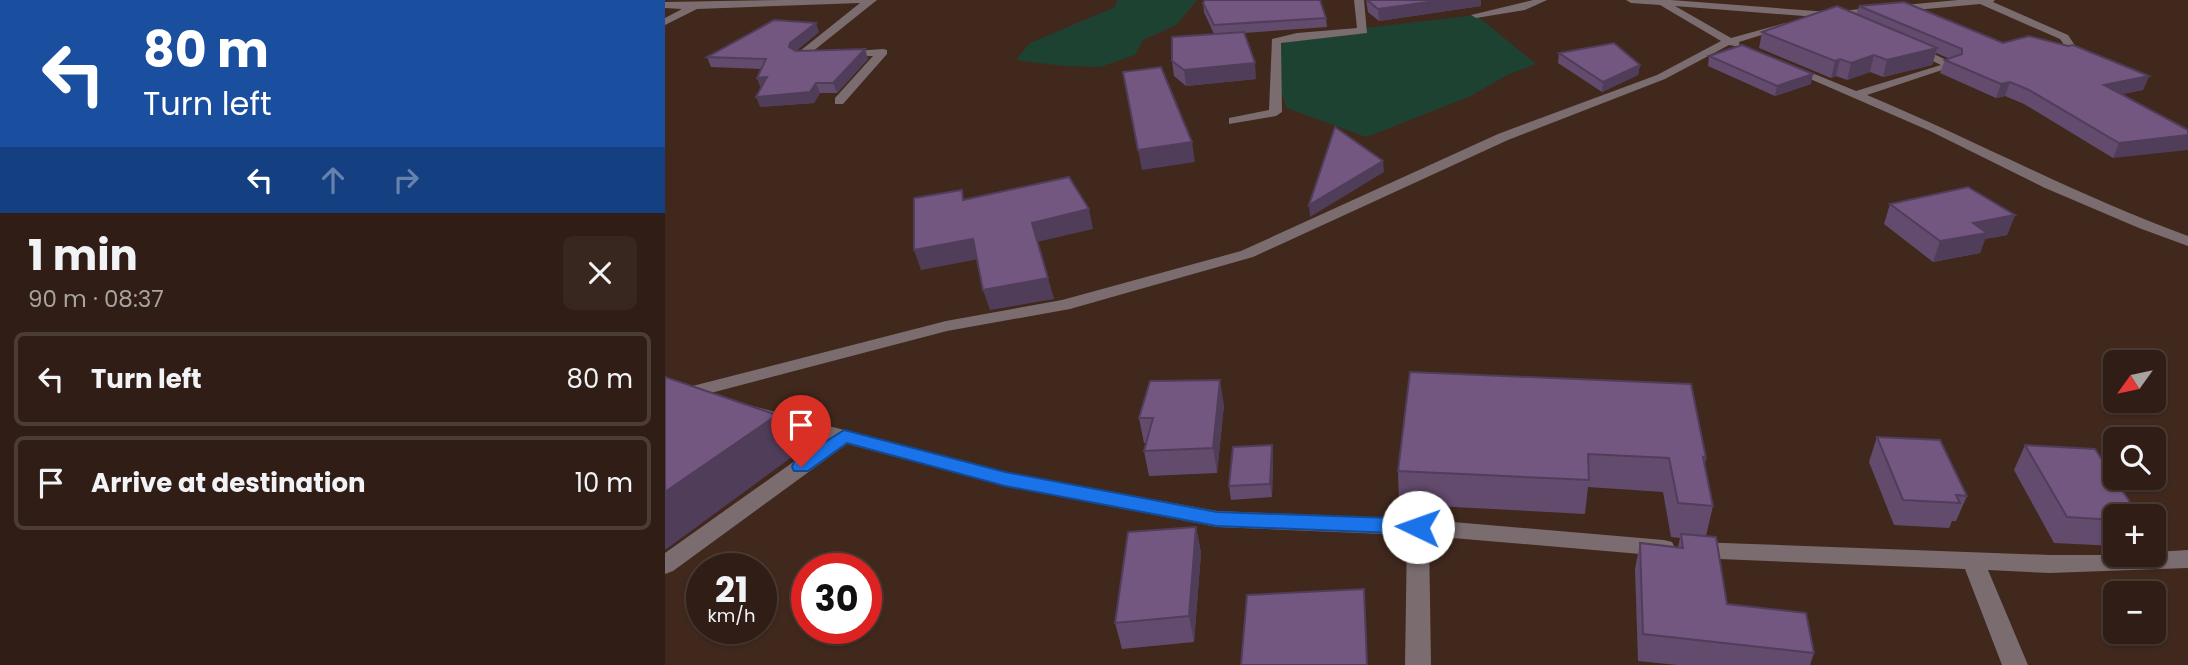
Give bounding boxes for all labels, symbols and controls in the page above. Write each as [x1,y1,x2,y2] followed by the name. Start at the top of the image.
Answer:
[143,16,269,84] text: 80 m
[28,28,119,119] icon: left
[143,81,272,126] text: Turn left
[241,161,279,199] icon: left
[314,161,352,199] icon: ahead
[387,161,425,199] icon: right
[28,226,138,285] text: 1 min
[563,236,637,310] button: close
[28,283,164,315] text: 90 m · 08:37
[2103,350,2167,413] north arrow
[2103,350,2166,644] map controls
[32,360,70,398] icon: left
[91,361,202,397] text: Turn left
[567,361,633,397] text: 80 m
[771,395,831,467] pin
[782,406,820,444] icon: arrive
[2103,427,2166,490] button: search
[32,464,70,502] icon: arrive
[91,465,366,501] text: Arrive at destination
[575,465,633,501] text: 10 m
[1381,490,1455,564] position arrow
[2103,504,2166,567] button: +
[791,553,882,644] speed limit sign: 30
[715,565,748,614] text: 21
[2103,581,2166,644] button: −
[708,603,755,628] text: km/h

